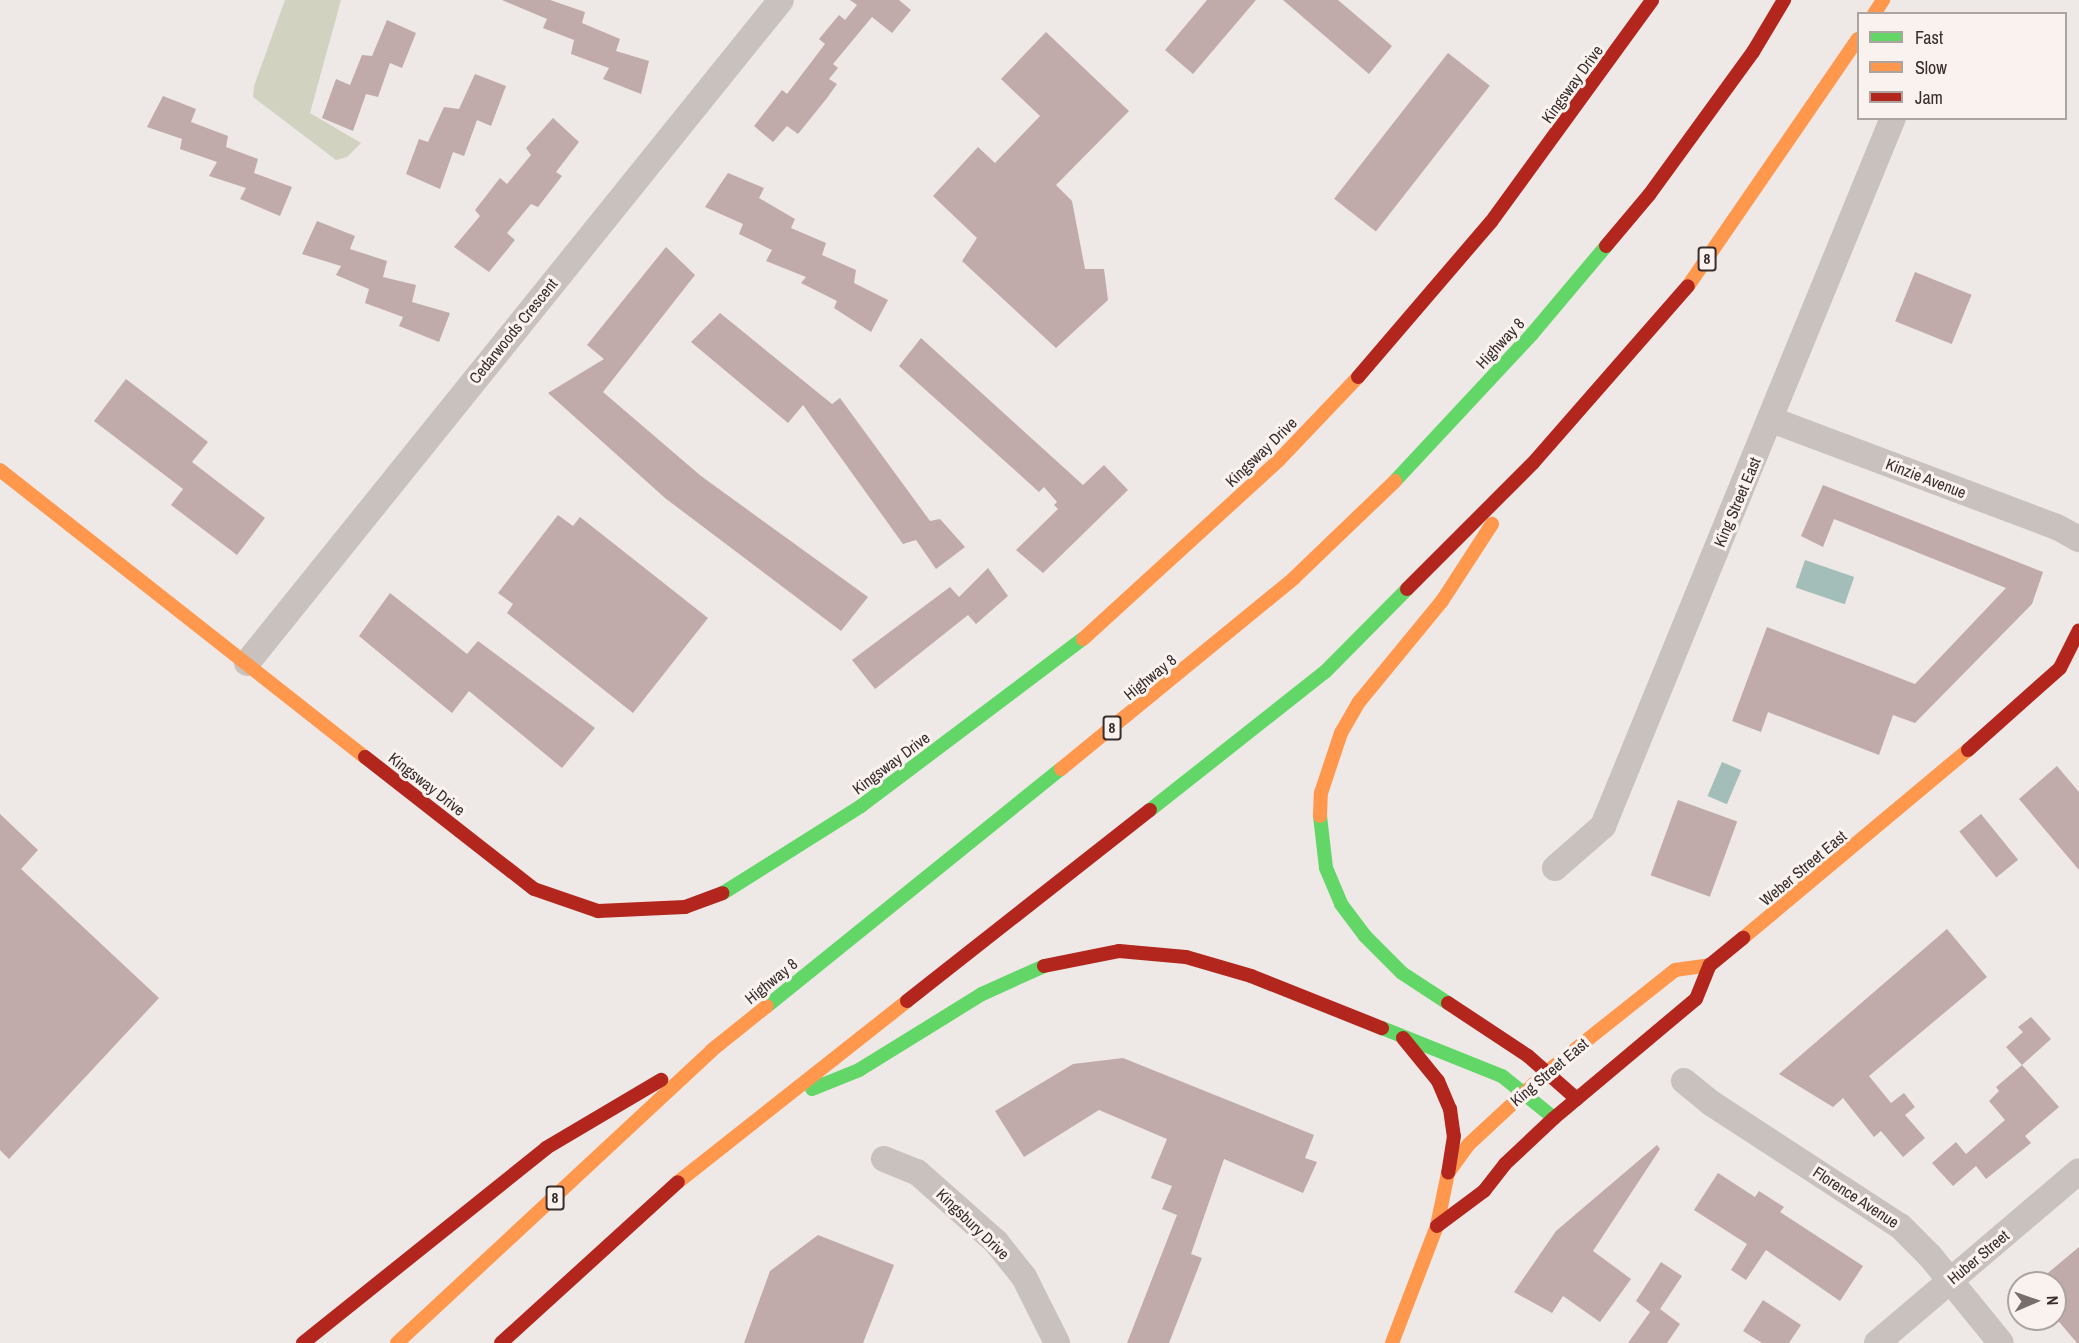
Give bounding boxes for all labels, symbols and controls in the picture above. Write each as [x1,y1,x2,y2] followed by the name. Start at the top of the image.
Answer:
[1857,12,2067,120] legend
[1915,25,1943,50] text: Fast
[1537,41,1607,127] street label: Kingsway Drive
[1915,55,1947,80] text: Slow
[1915,85,1943,110] text: Jam
[1696,247,1718,271] road number: 8
[465,275,561,387] street label: Cedarwoods Crescent
[1472,314,1528,372] street label: Highway 8
[1221,413,1301,491] street label: Kingsway Drive
[1709,454,1765,550] street label: King Street East
[1883,454,1969,502] street label: Kinzie Avenue
[1120,650,1180,704] street label: Highway 8
[1102,716,1122,740] road number: 8
[849,728,933,798] street label: Kingsway Drive
[385,748,469,820] street label: Kingsway Drive
[1756,826,1850,910] street label: Weber Street East
[741,954,801,1008] street label: Highway 8
[1506,1034,1592,1110] street label: King Street East
[1809,1162,1903,1232] street label: Florence Avenue
[932,1184,1014,1264] street label: Kingsbury Drive
[544,1186,566,1210] road number: 8
[1943,1226,2013,1288] street label: Huber Street
[2007,1271,2067,1331] north arrow
[2042,1295,2064,1306] text: N

